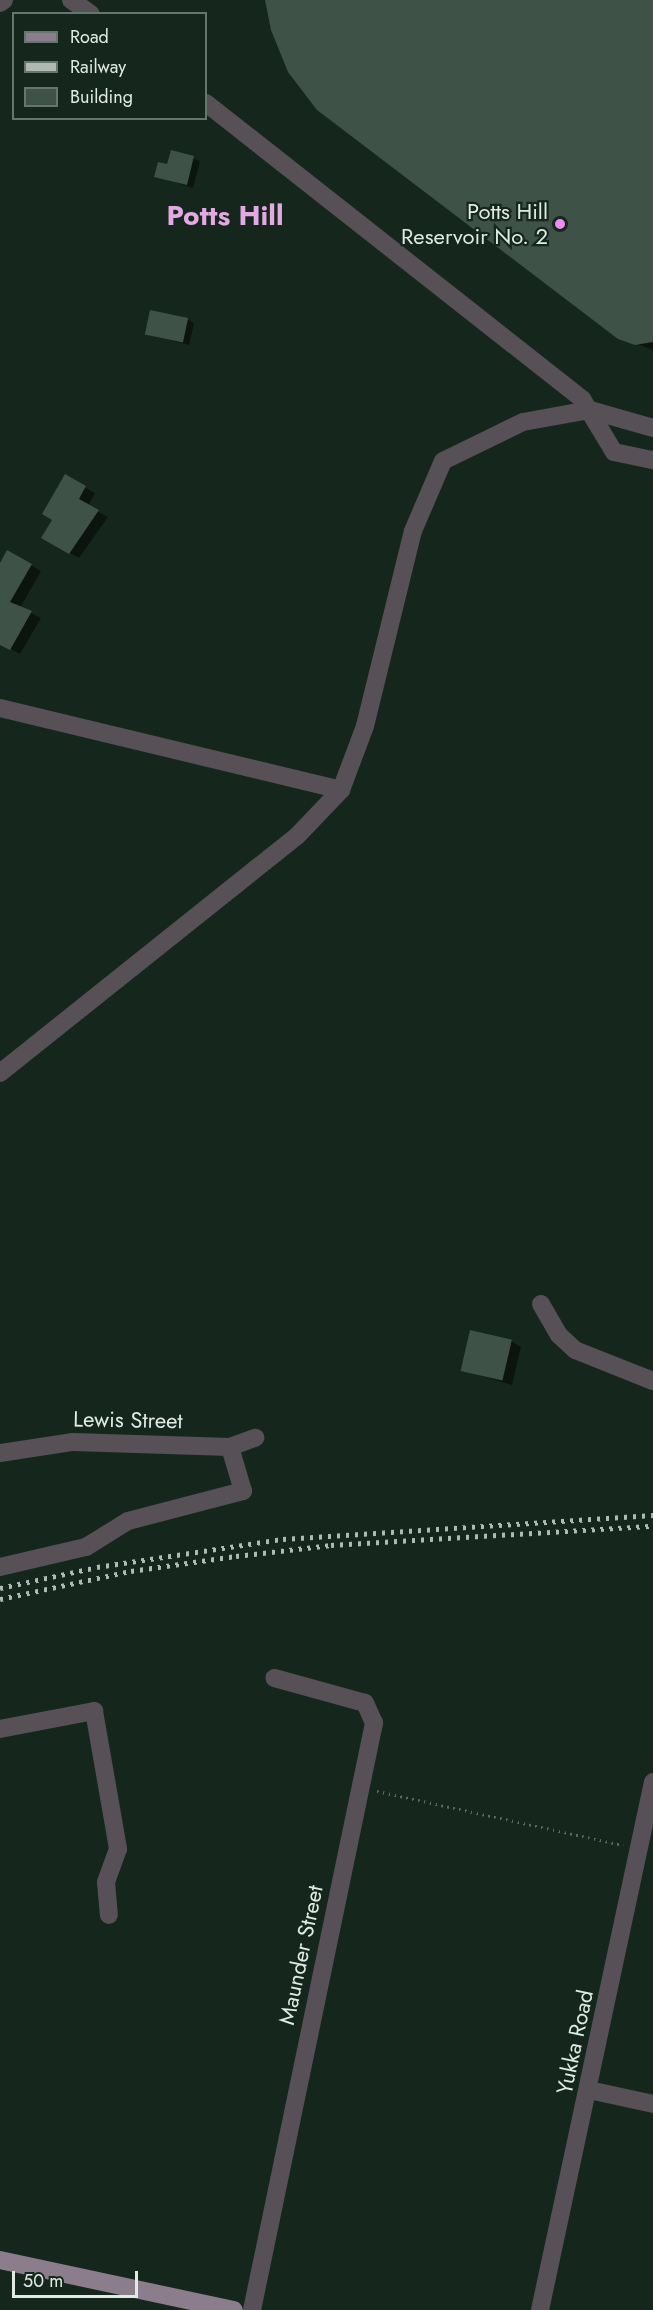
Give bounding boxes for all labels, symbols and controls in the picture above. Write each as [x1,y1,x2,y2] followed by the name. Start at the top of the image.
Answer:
[12,12,207,120] legend
[70,24,109,50] text: Road
[70,54,126,80] text: Railway
[70,84,133,110] text: Building
[401,198,548,249] place label: Potts Hill Reservoir No. 2
[167,199,283,233] district label: Potts Hill
[553,217,567,231] marker: Potts Hill Reservoir No. 2
[73,1406,183,1434] street label: Lewis Street
[273,1883,329,2027] street label: Maunder Street
[551,1987,599,2097] street label: Yukka Road
[15,2259,141,2297] scale bar
[23,2268,63,2294] text: 50 m

